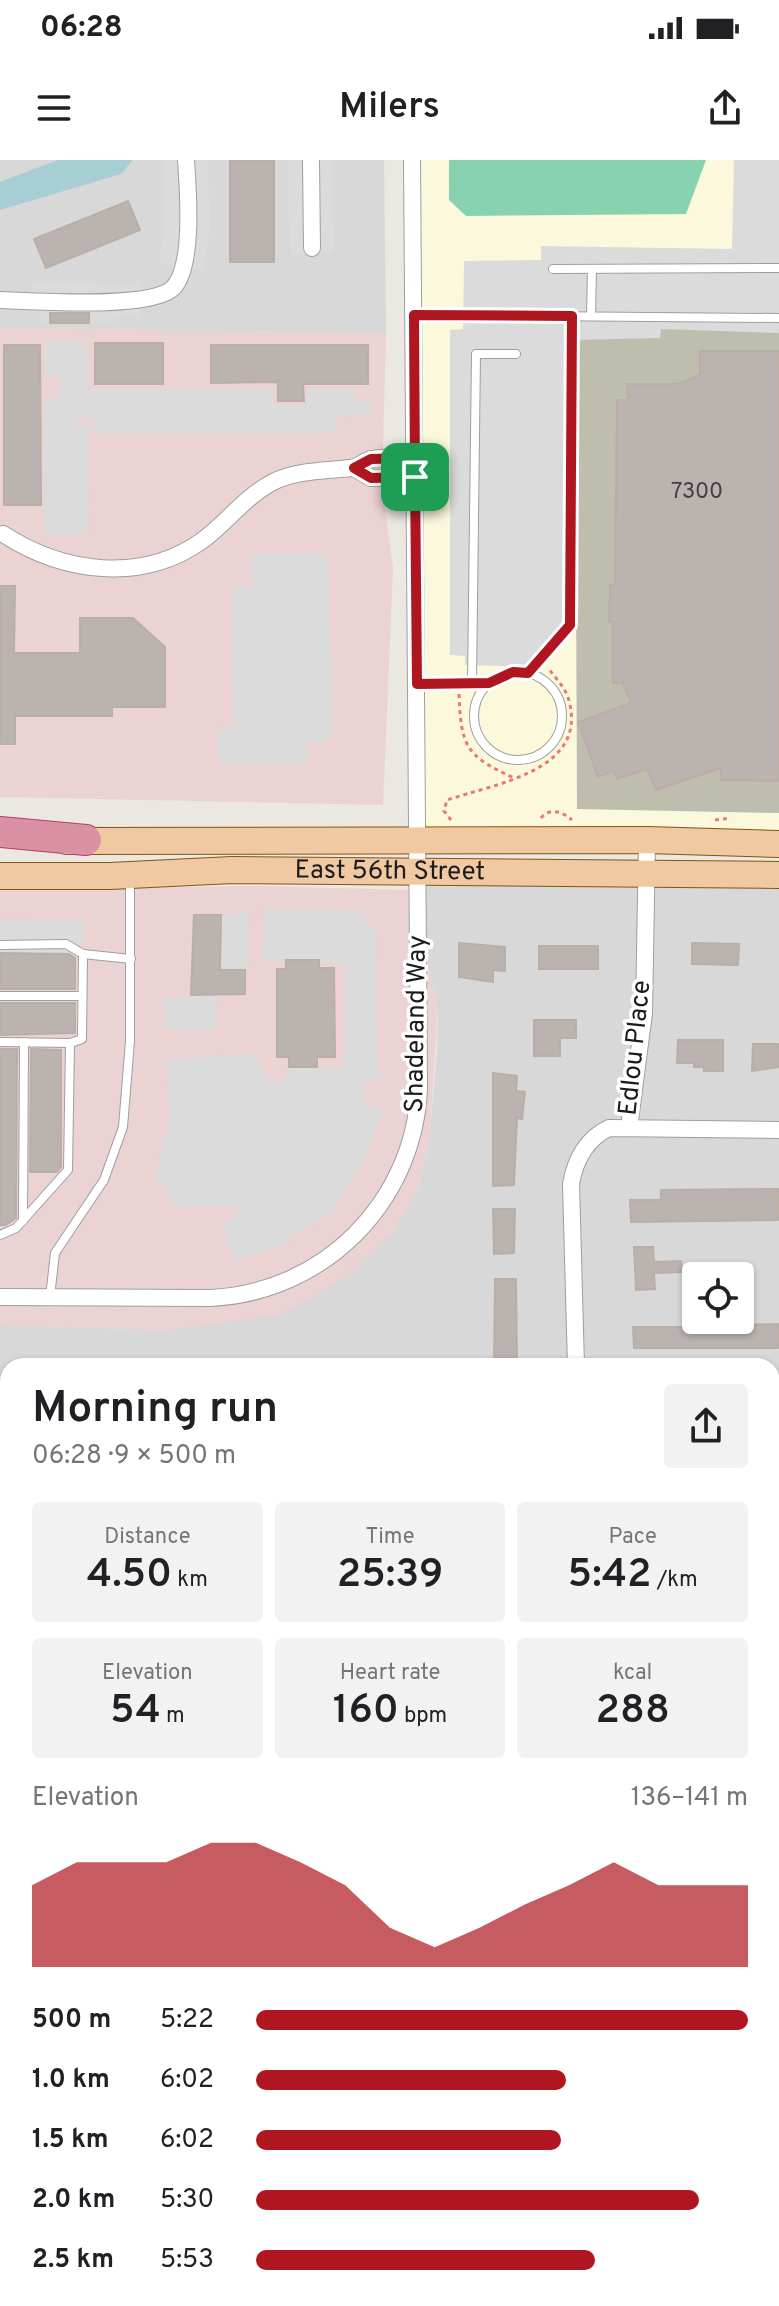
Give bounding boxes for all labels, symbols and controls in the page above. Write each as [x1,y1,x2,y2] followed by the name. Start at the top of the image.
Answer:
[40,10,123,47] text: 06:28
[339,85,440,131] text: Milers
[32,86,76,130] icon: menu
[703,86,747,130] icon: share
[381,443,449,511] pin
[393,455,437,499] icon: arrive
[671,479,723,506] house number: 7300
[294,854,485,889] street label: East 56th Street
[399,935,435,1113] street label: Shadeland Way
[612,979,660,1117] street label: Edlou Place
[682,1262,754,1334] map controls
[682,1262,754,1334] button: locate
[32,1382,278,1438] text: Morning run
[664,1384,748,1468] button: share
[32,1440,236,1473] text: 06:28 · 9 × 500 m
[104,1524,191,1551] text: Distance
[365,1524,415,1551] text: Time
[608,1524,657,1551] text: Pace
[87,1551,172,1601] text: 4.50
[337,1551,443,1601] text: 25:39
[568,1551,652,1601] text: 5:42
[172,1567,208,1594] text: km
[652,1567,698,1594] text: /km
[102,1660,193,1687] text: Elevation
[340,1660,440,1687] text: Heart rate
[613,1660,652,1687] text: kcal
[110,1687,161,1737] text: 54
[333,1687,399,1737] text: 160
[596,1687,670,1737] text: 288
[161,1703,185,1730] text: m
[399,1703,447,1730] text: bpm
[32,1782,139,1815] text: Elevation
[631,1782,748,1815] text: 136–141 m
[32,2004,111,2037] text: 500 m
[160,2004,214,2037] text: 5:22
[32,2064,110,2097] text: 1.0 km
[160,2064,214,2097] text: 6:02
[32,2124,109,2157] text: 1.5 km
[160,2124,214,2157] text: 6:02
[32,2184,115,2217] text: 2.0 km
[160,2184,214,2217] text: 5:30
[32,2244,114,2277] text: 2.5 km
[160,2244,214,2277] text: 5:53

